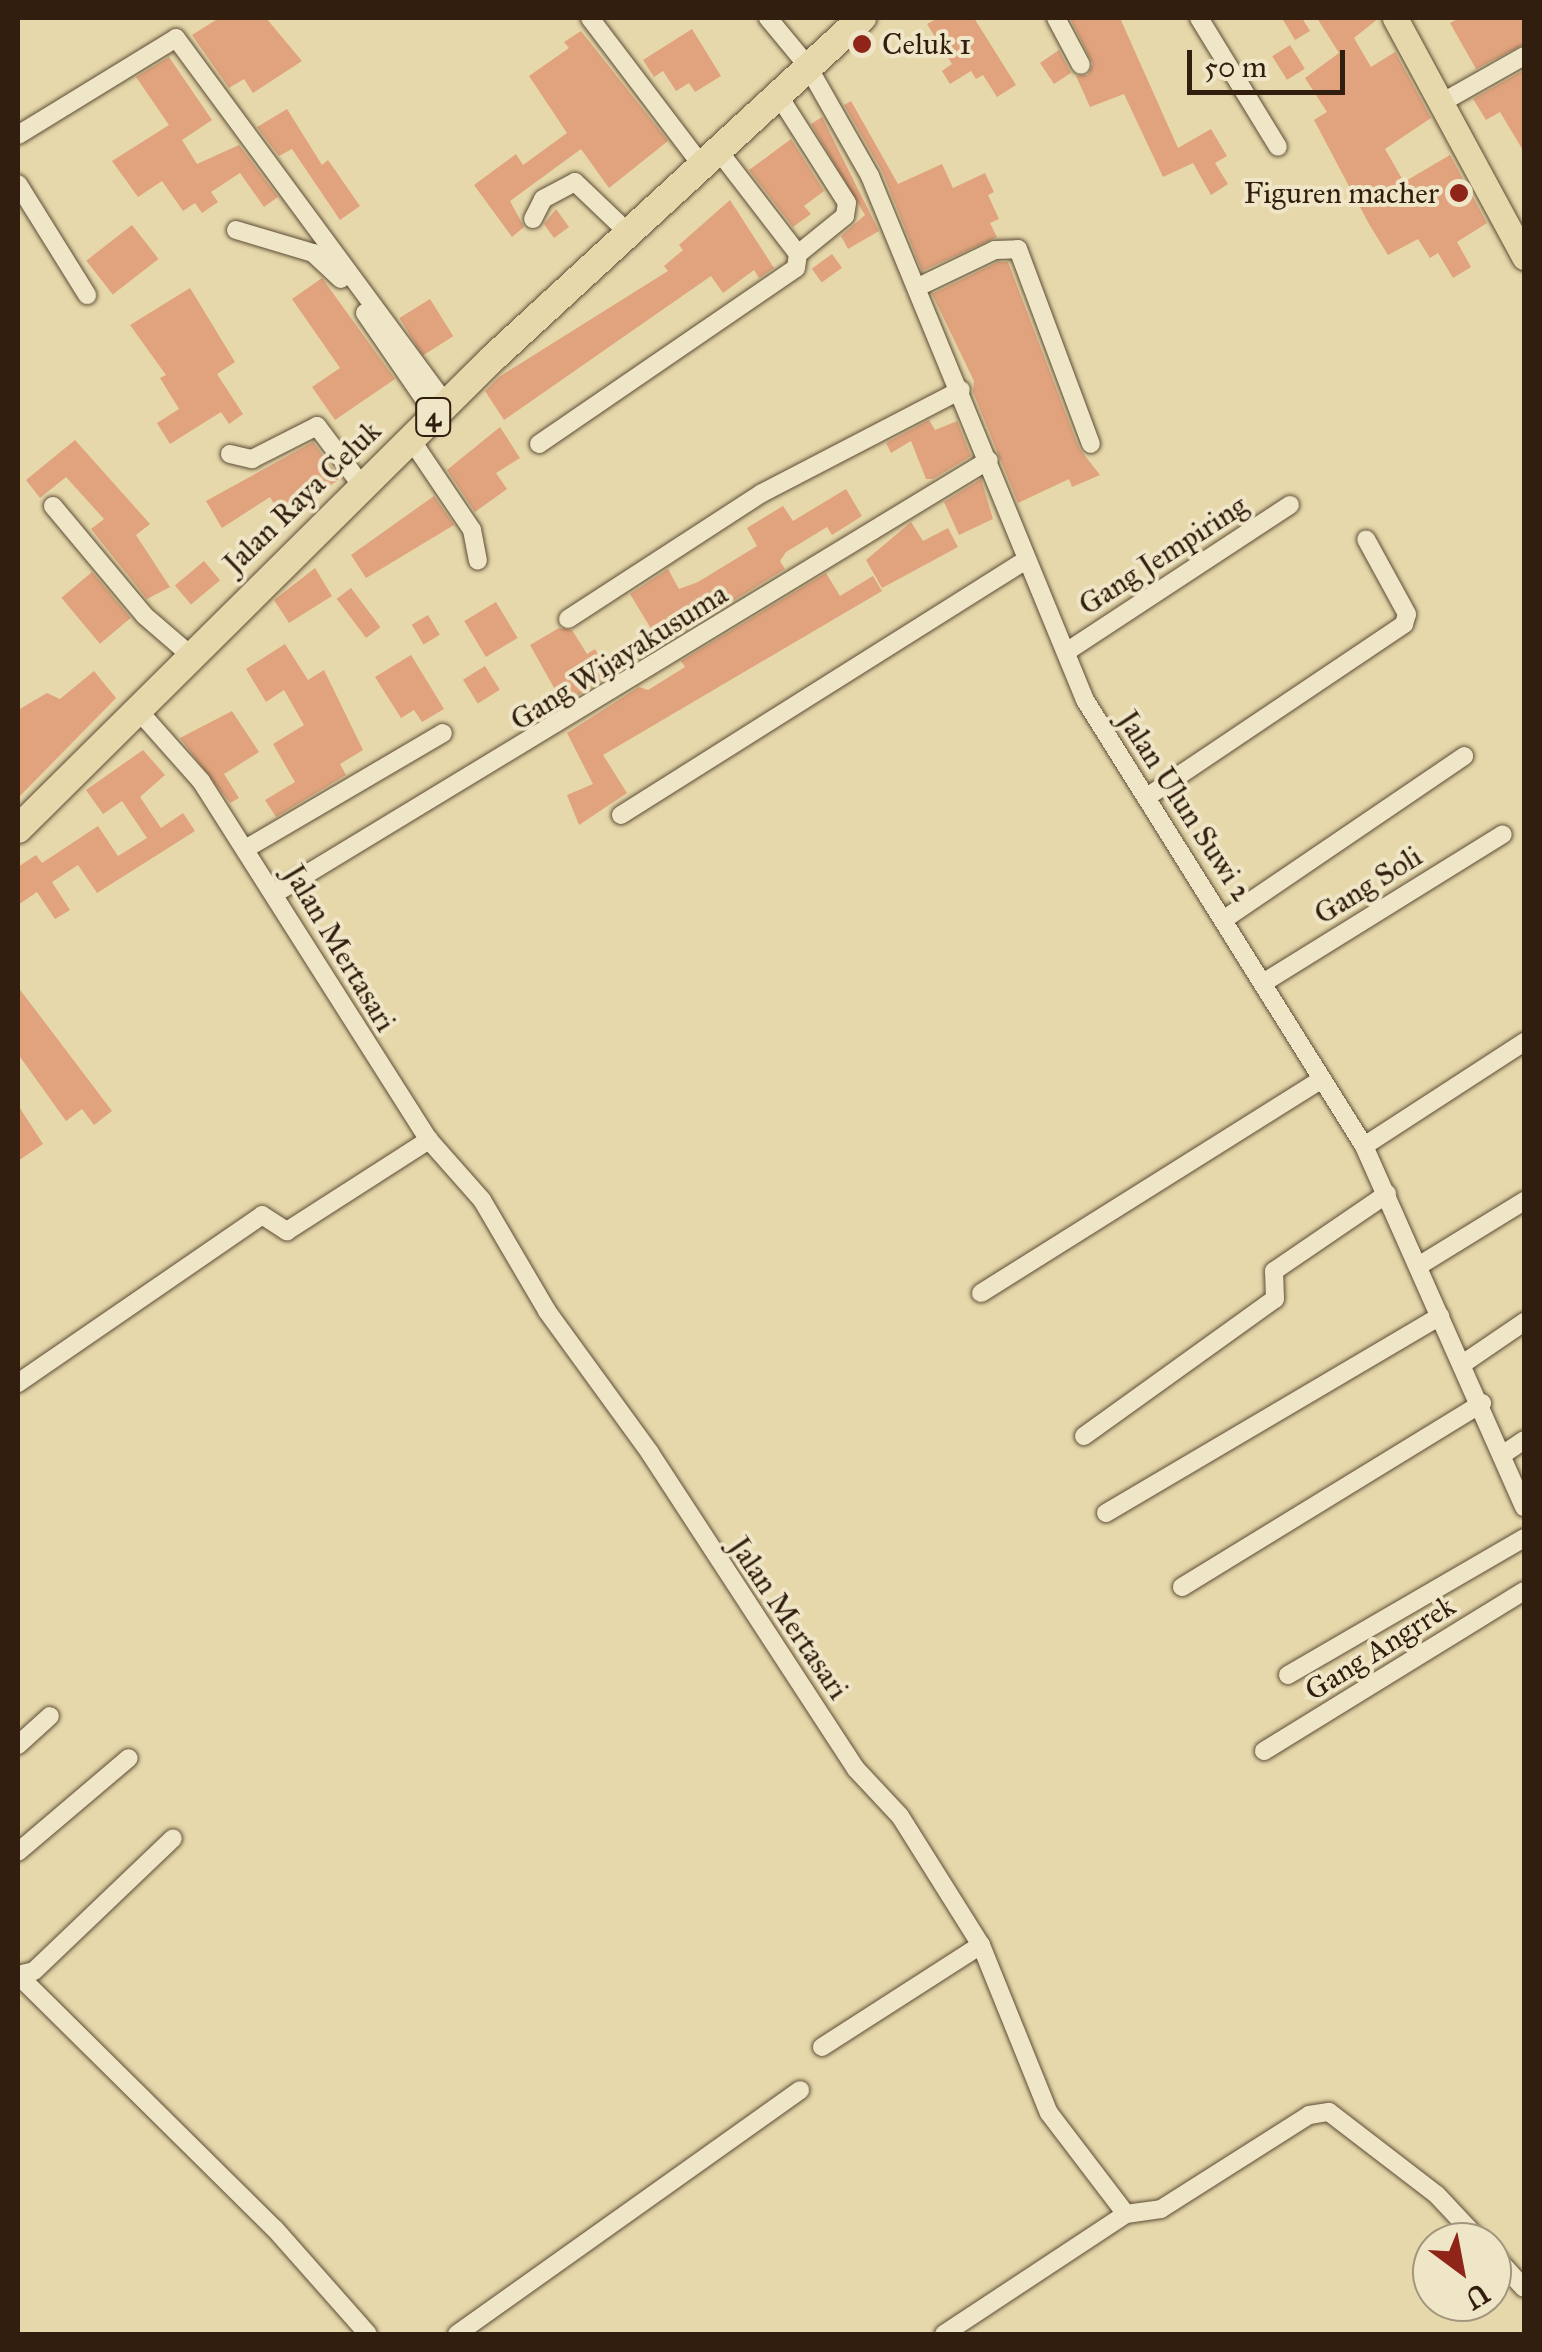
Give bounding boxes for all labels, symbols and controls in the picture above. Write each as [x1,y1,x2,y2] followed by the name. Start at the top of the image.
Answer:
[882,26,971,62] place label: Celuk 1
[1192,30,1350,92] scale bar
[851,33,873,55] marker: Celuk 1
[1204,49,1267,85] text: 50 m
[1244,175,1439,211] place label: Figuren macher
[1448,182,1470,204] marker: Figuren macher
[413,394,453,440] road number: 4
[216,413,388,581] street label: Jalan Raya Celuk
[1072,487,1254,623] street label: Gang Jempiring
[504,576,734,738] street label: Gang Wijayakusuma
[1110,704,1260,908] street label: Jalan Ulun Suwi 2
[1308,838,1428,932] street label: Gang Soli
[276,858,404,1038] street label: Jalan Mertasari
[721,1530,857,1706] street label: Jalan Mertasari
[1298,1588,1462,1708] street label: Gang Angrrek
[1412,2222,1512,2322] north arrow
[1458,2275,1496,2317] text: U

